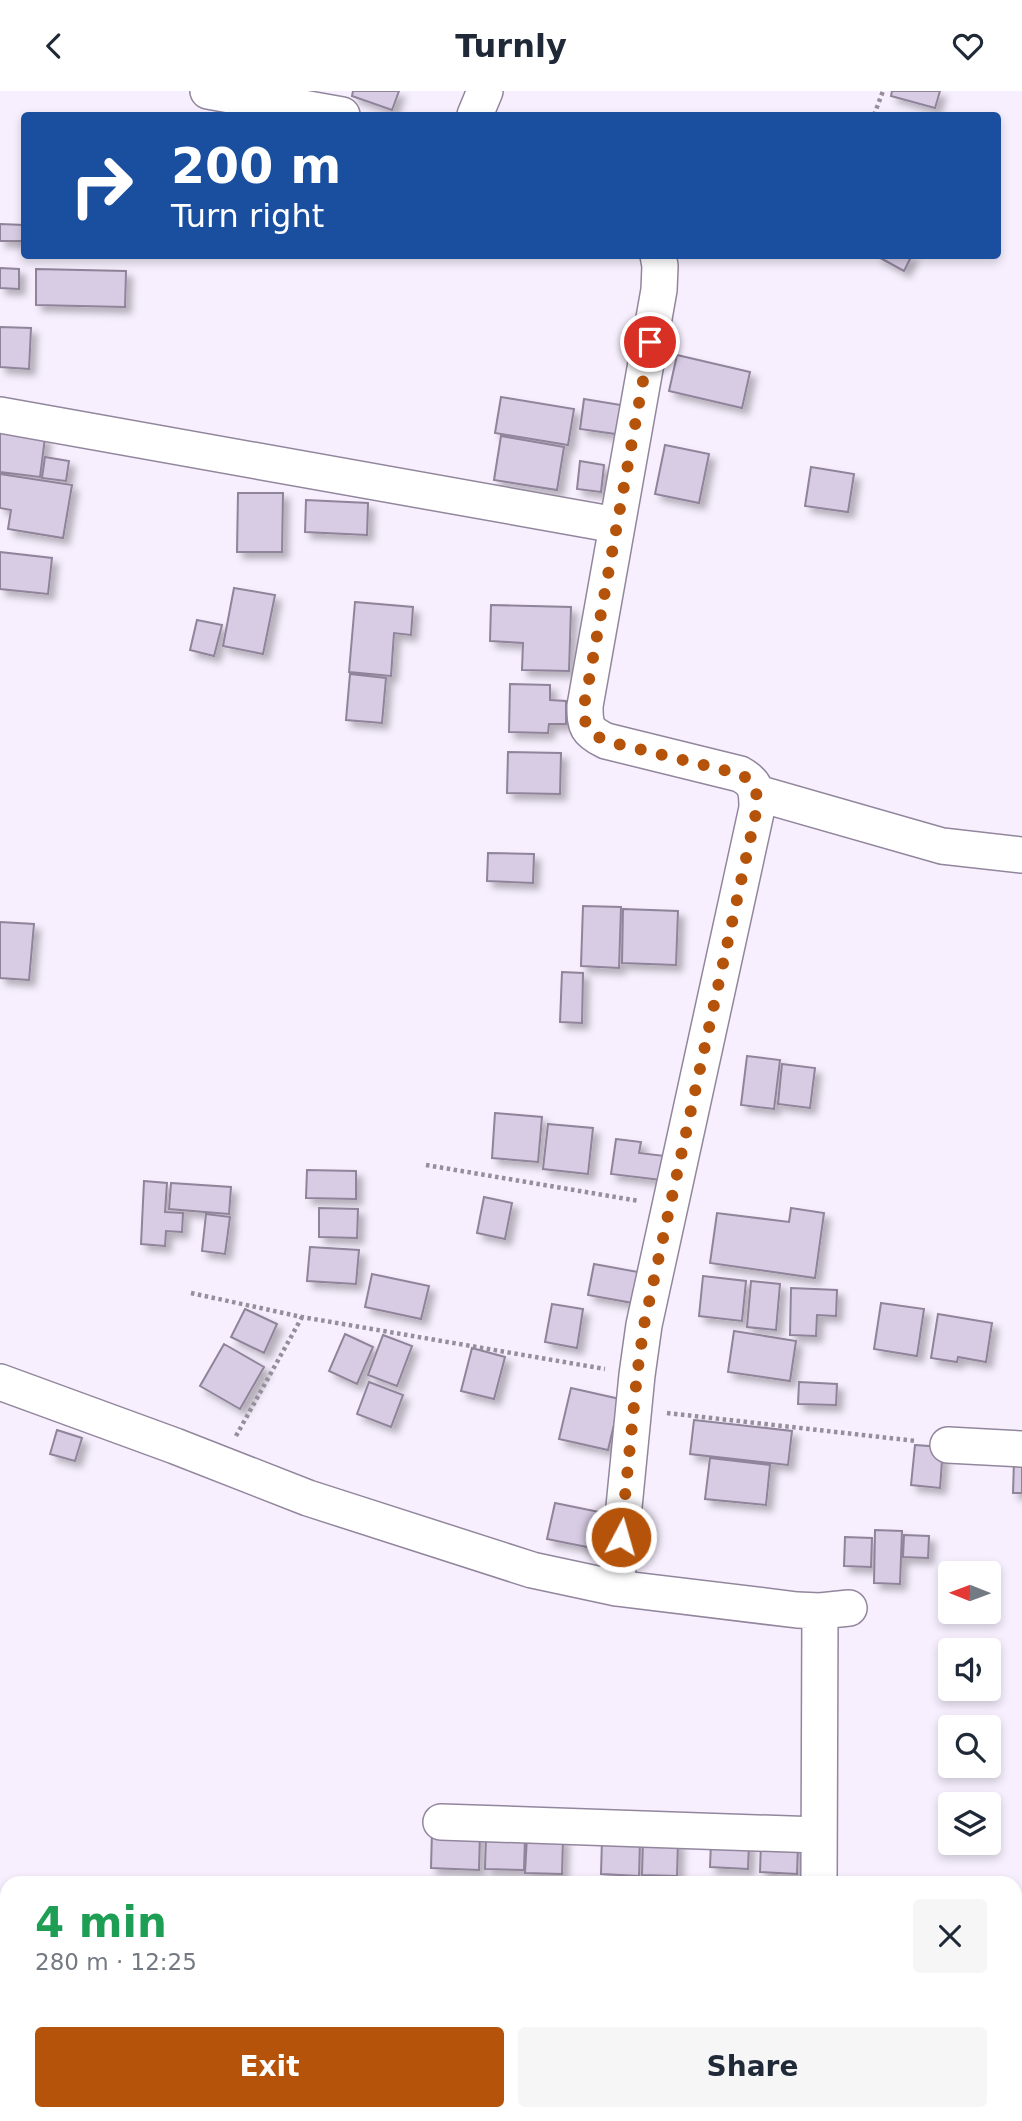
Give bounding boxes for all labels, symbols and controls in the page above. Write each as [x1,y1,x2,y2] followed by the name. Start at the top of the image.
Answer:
[35,27,73,65] icon: back
[455,27,567,65] text: Turnly
[949,27,987,65] icon: heart
[171,138,341,195] text: 200 m
[56,140,147,231] icon: right
[171,197,324,235] text: Turn right
[620,312,680,372] pin
[631,323,669,361] icon: arrive
[584,1500,658,1574] position arrow
[938,1561,1001,1624] north arrow
[938,1561,1001,1855] map controls
[938,1638,1001,1701] button: sound
[938,1715,1001,1778] button: search
[938,1792,1001,1855] button: layers
[35,1898,167,1947] text: 4 min
[913,1899,987,1973] button: close
[35,1949,197,1975] text: 280 m · 12:25
[35,2027,504,2107] button: Exit
[518,2027,987,2107] button: Share

